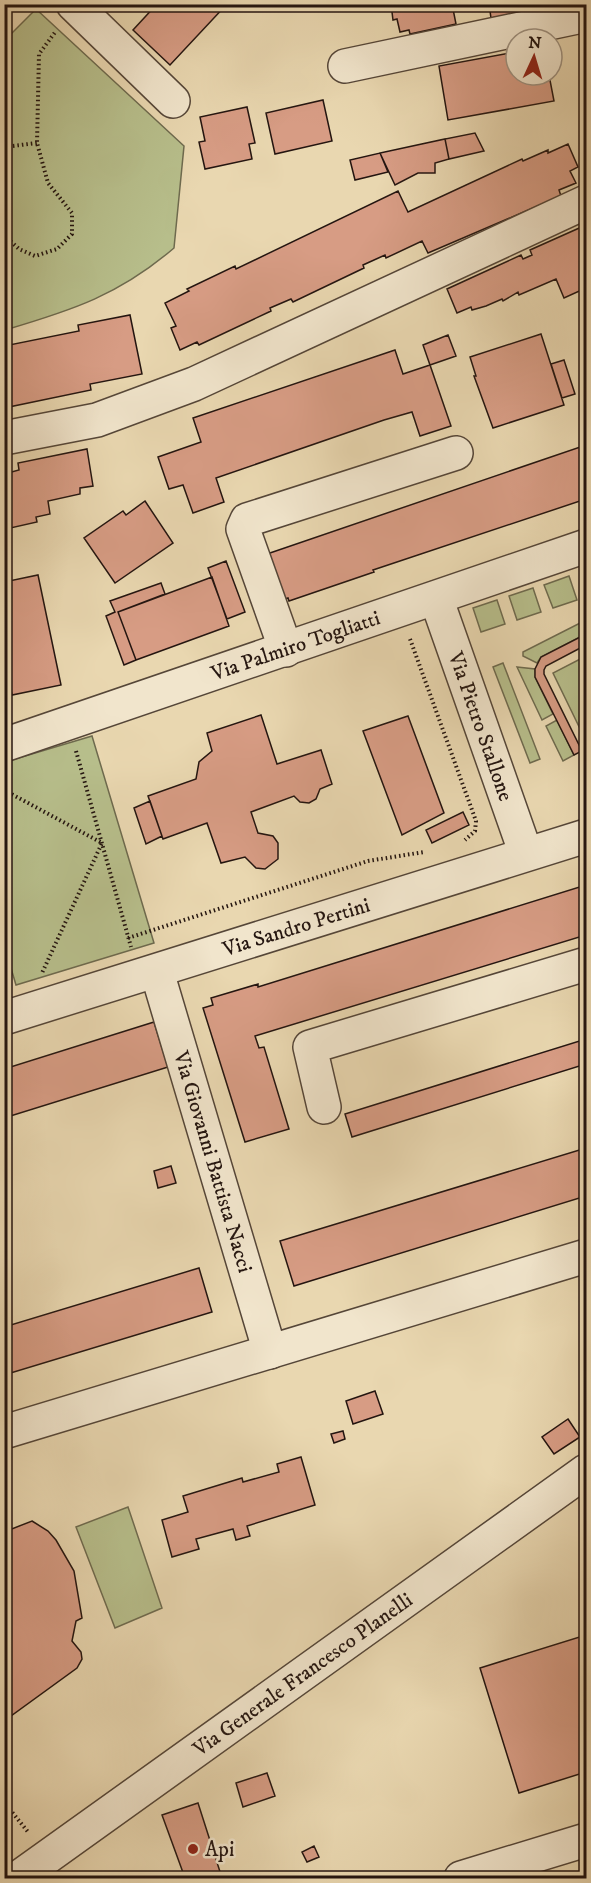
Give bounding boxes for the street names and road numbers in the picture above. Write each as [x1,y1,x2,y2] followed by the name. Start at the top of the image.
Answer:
[207,605,384,688] street label: Via Palmiro Togliatti
[442,647,519,805] street label: Via Pietro Stallone
[219,892,373,963] street label: Via Sandro Pertini
[167,1047,258,1276] street label: Via Giovanni Battista Nacci
[187,1587,418,1763] street label: Via Generale Francesco Planelli

